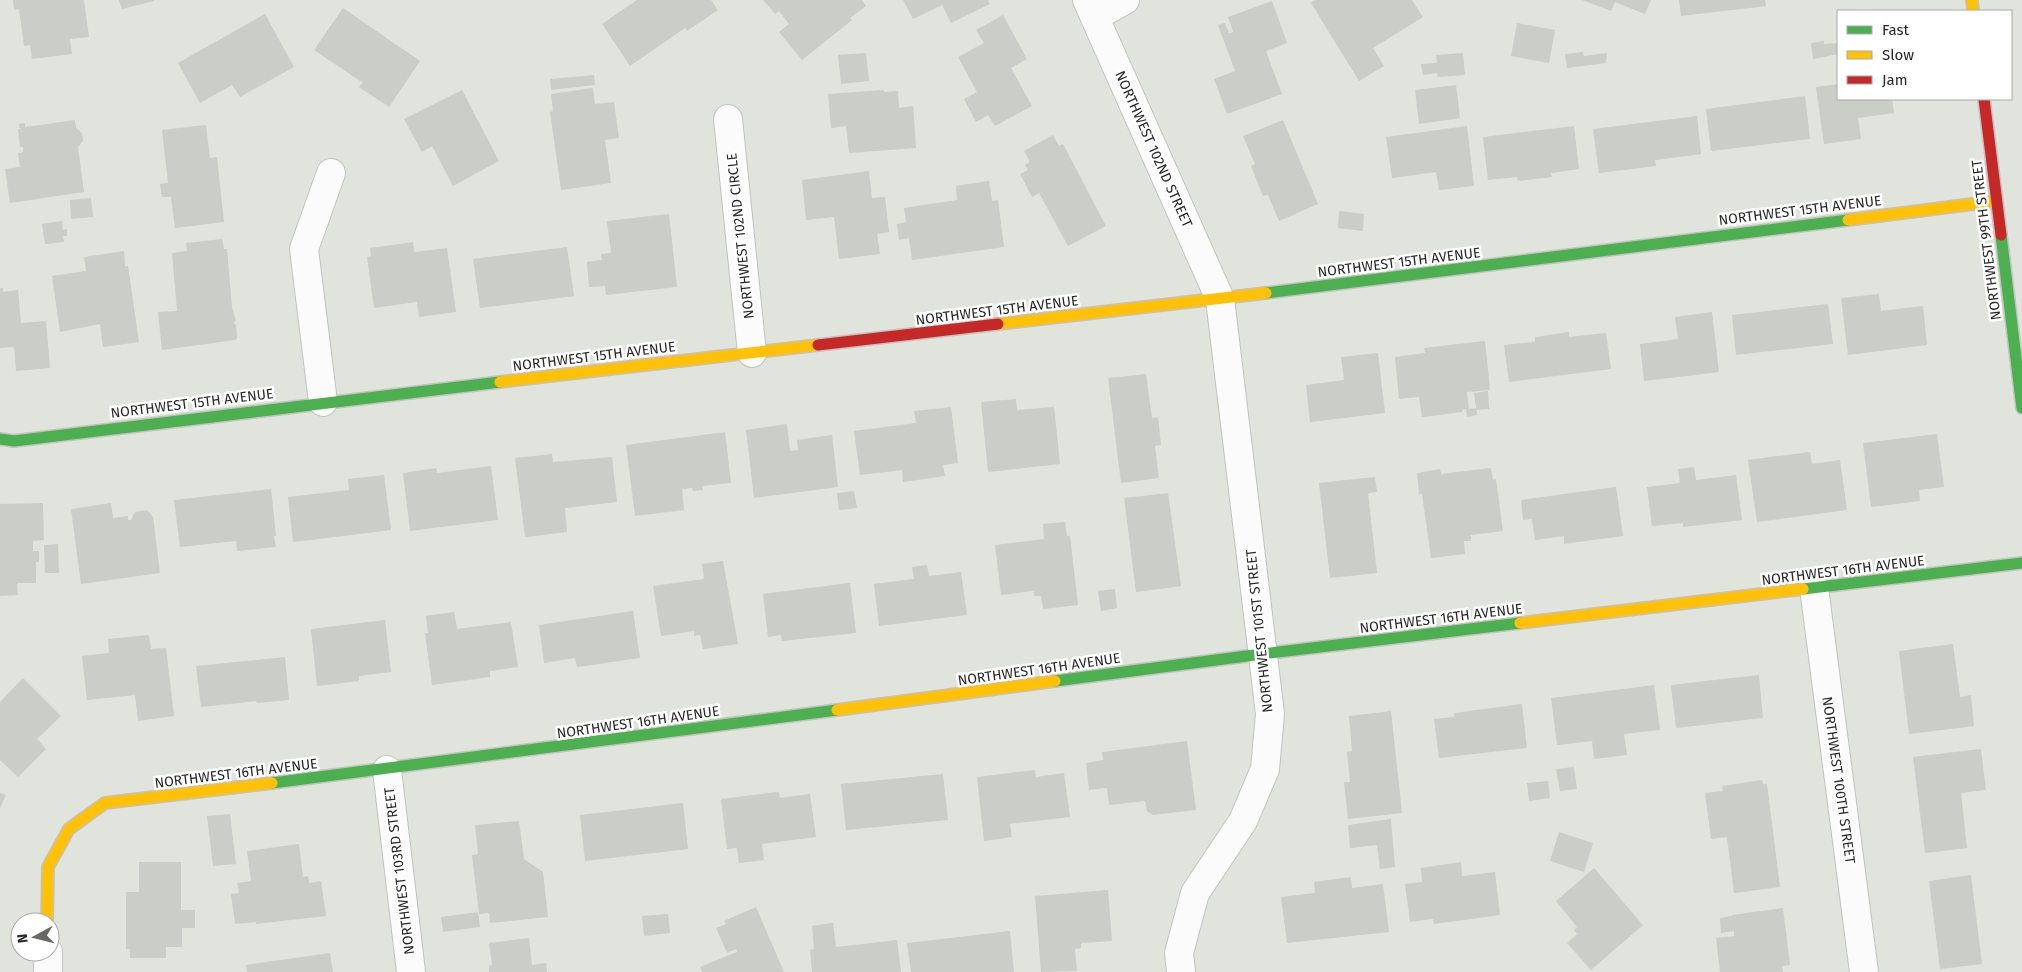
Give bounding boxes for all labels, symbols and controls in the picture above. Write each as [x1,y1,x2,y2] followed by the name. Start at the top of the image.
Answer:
[1837,10,2012,100] legend
[1882,21,1909,39] text: Fast
[1882,46,1914,64] text: Slow
[1111,68,1196,231] street label: NORTHWEST 102ND STREET
[1882,71,1908,89] text: Jam
[723,152,758,320] street label: NORTHWEST 102ND CIRCLE
[1968,158,2005,321] street label: NORTHWEST 99TH STREET
[1718,192,1882,229] street label: NORTHWEST 15TH AVENUE
[1317,244,1481,281] street label: NORTHWEST 15TH AVENUE
[915,292,1079,329] street label: NORTHWEST 15TH AVENUE
[512,338,676,375] street label: NORTHWEST 15TH AVENUE
[110,385,274,422] street label: NORTHWEST 15TH AVENUE
[1242,548,1277,714] street label: NORTHWEST 101ST STREET
[1761,552,1926,589] street label: NORTHWEST 16TH AVENUE
[1359,600,1524,637] street label: NORTHWEST 16TH AVENUE
[957,650,1122,689] street label: NORTHWEST 16TH AVENUE
[1818,696,1859,865] street label: NORTHWEST 100TH STREET
[556,703,721,742] street label: NORTHWEST 16TH AVENUE
[154,755,319,792] street label: NORTHWEST 16TH AVENUE
[381,786,418,956] street label: NORTHWEST 103RD STREET
[10,912,60,962] north arrow
[14,933,32,944] text: N

